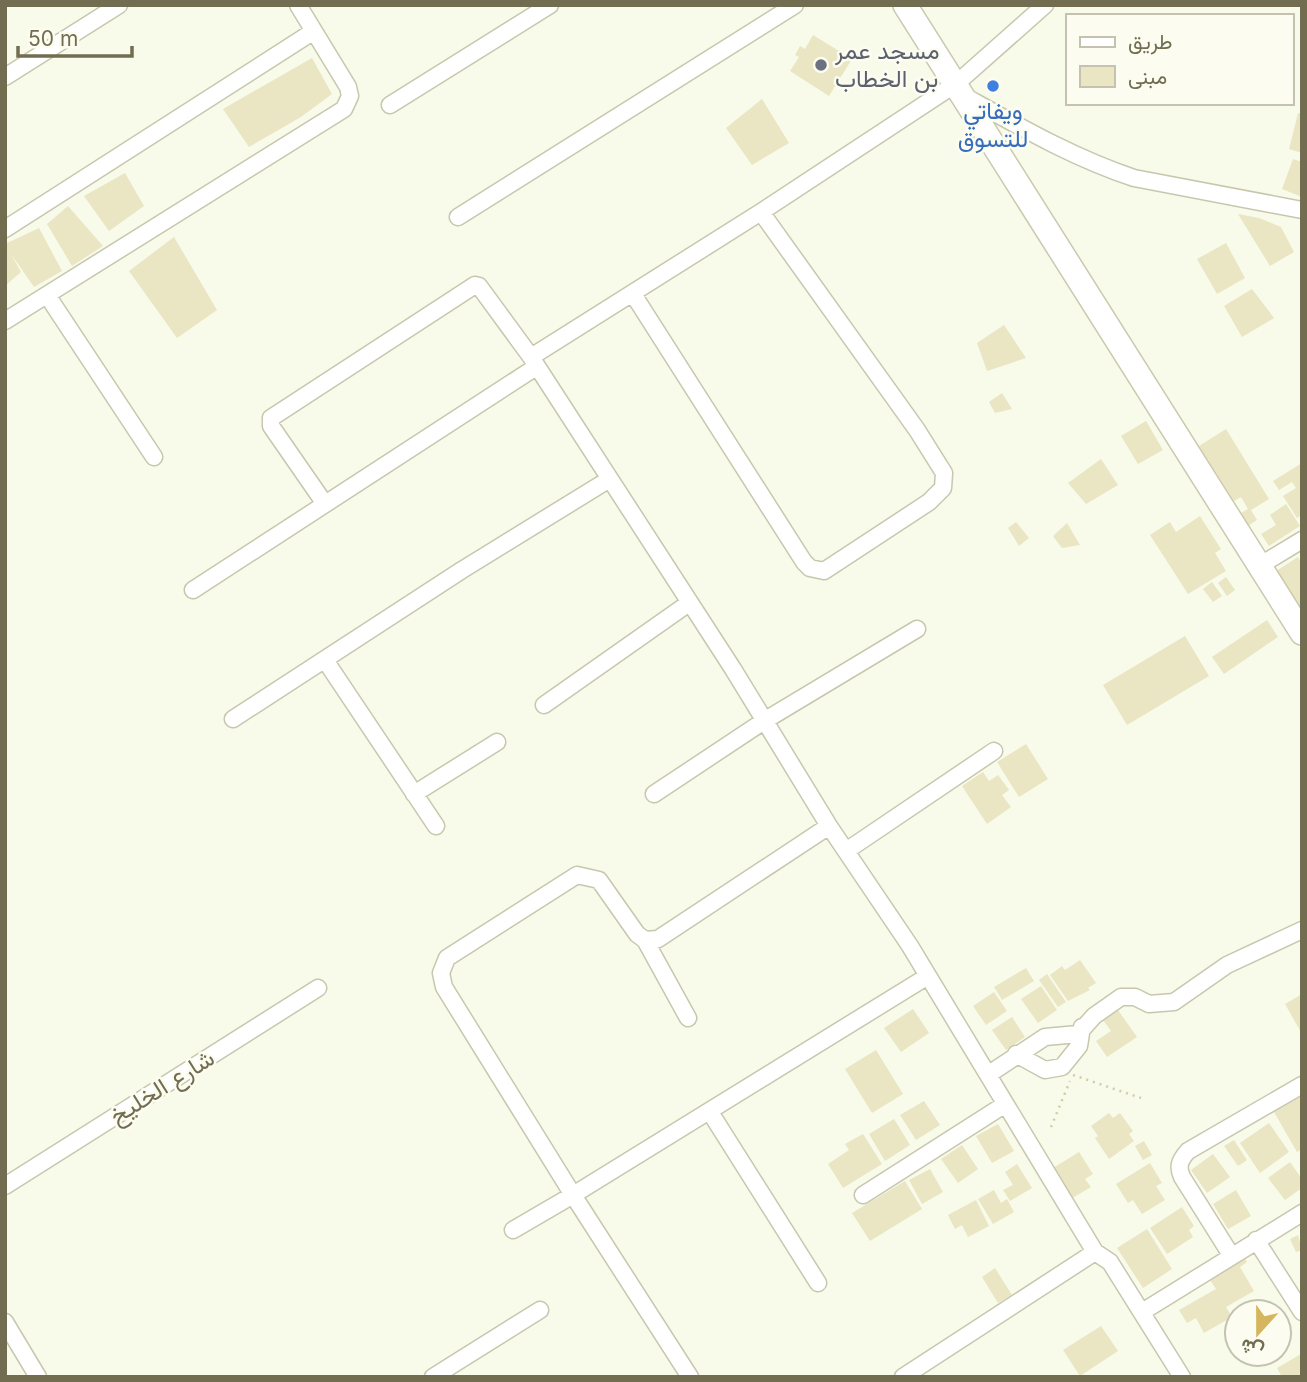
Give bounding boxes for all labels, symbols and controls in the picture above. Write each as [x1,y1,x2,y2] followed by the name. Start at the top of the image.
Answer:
[18,14,131,58] scale bar
[1066,14,1293,105] legend
[28,26,78,51] text: 50 m
[1128,29,1173,55] text: طريق
[834,36,939,93] place label: مسجد عمر بن الخطاب
[813,57,829,73] marker: مسجد عمر بن الخطاب
[1128,64,1167,89] text: مبنى
[985,78,1001,94] marker: ويفاتي للتسوق
[958,96,1028,154] place label: ويفاتي للتسوق
[104,1043,221,1133] street label: شارع الخليخ
[1223,1298,1293,1368] north arrow
[1237,1334,1267,1363] text: ش

